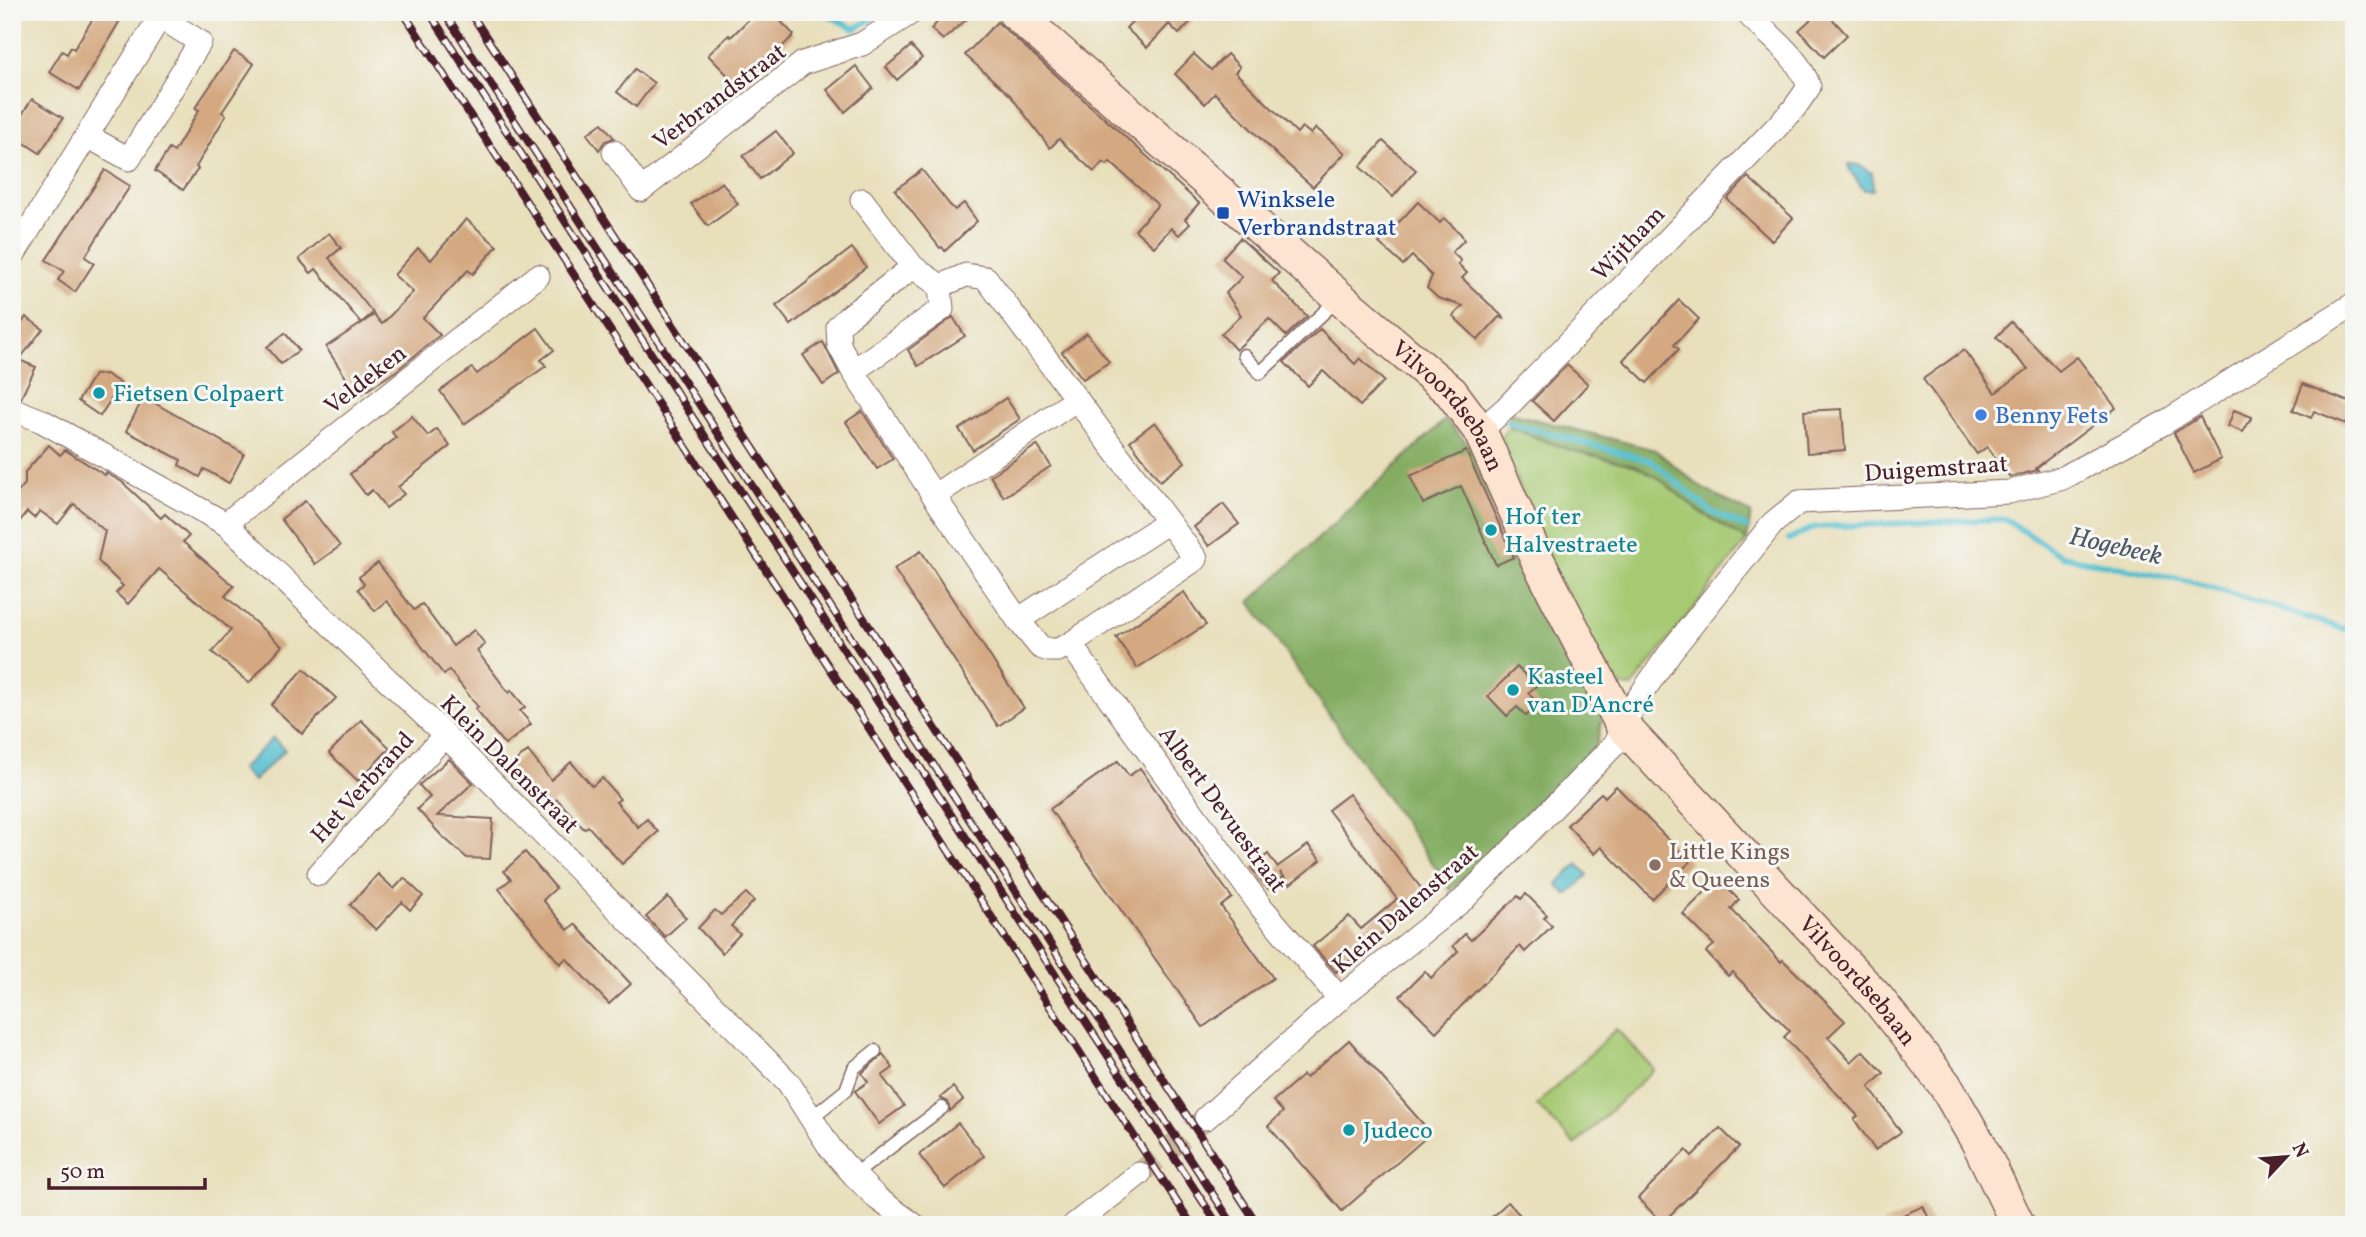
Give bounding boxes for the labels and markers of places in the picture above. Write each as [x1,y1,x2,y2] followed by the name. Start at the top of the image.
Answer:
[1237,184,1396,246] place label: Winksele Verbrandstraat
[1215,205,1231,221] marker: Winksele Verbrandstraat
[113,378,284,412] place label: Fietsen Colpaert
[91,385,107,401] marker: Fietsen Colpaert
[1995,400,2108,434] place label: Benny Fets
[1973,407,1989,423] marker: Benny Fets
[1505,501,1638,563] place label: Hof ter Halvestraete
[1483,522,1499,538] marker: Hof ter Halvestraete
[1527,661,1654,723] place label: Kasteel van D'Ancré
[1505,682,1521,698] marker: Kasteel van D'Ancré
[1669,836,1790,898] place label: Little Kings & Queens
[1647,857,1663,873] marker: Little Kings & Queens
[1363,1115,1433,1149] place label: Judeco
[1341,1122,1357,1138] marker: Judeco

